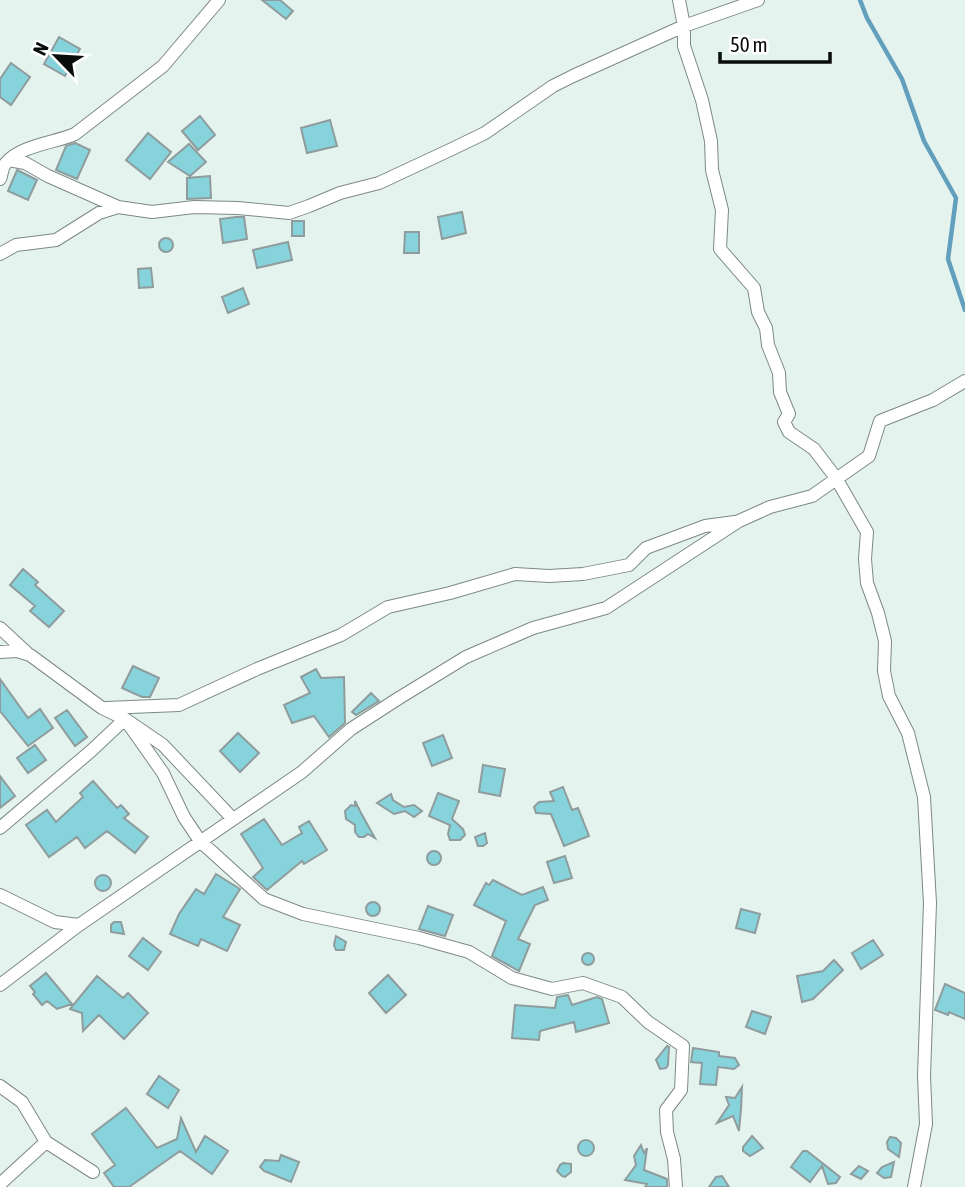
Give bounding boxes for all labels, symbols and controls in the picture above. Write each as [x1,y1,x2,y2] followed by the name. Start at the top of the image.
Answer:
[21,21,91,91] north arrow
[720,21,830,65] scale bar
[730,32,768,56] text: 50 m
[28,39,53,59] text: N

